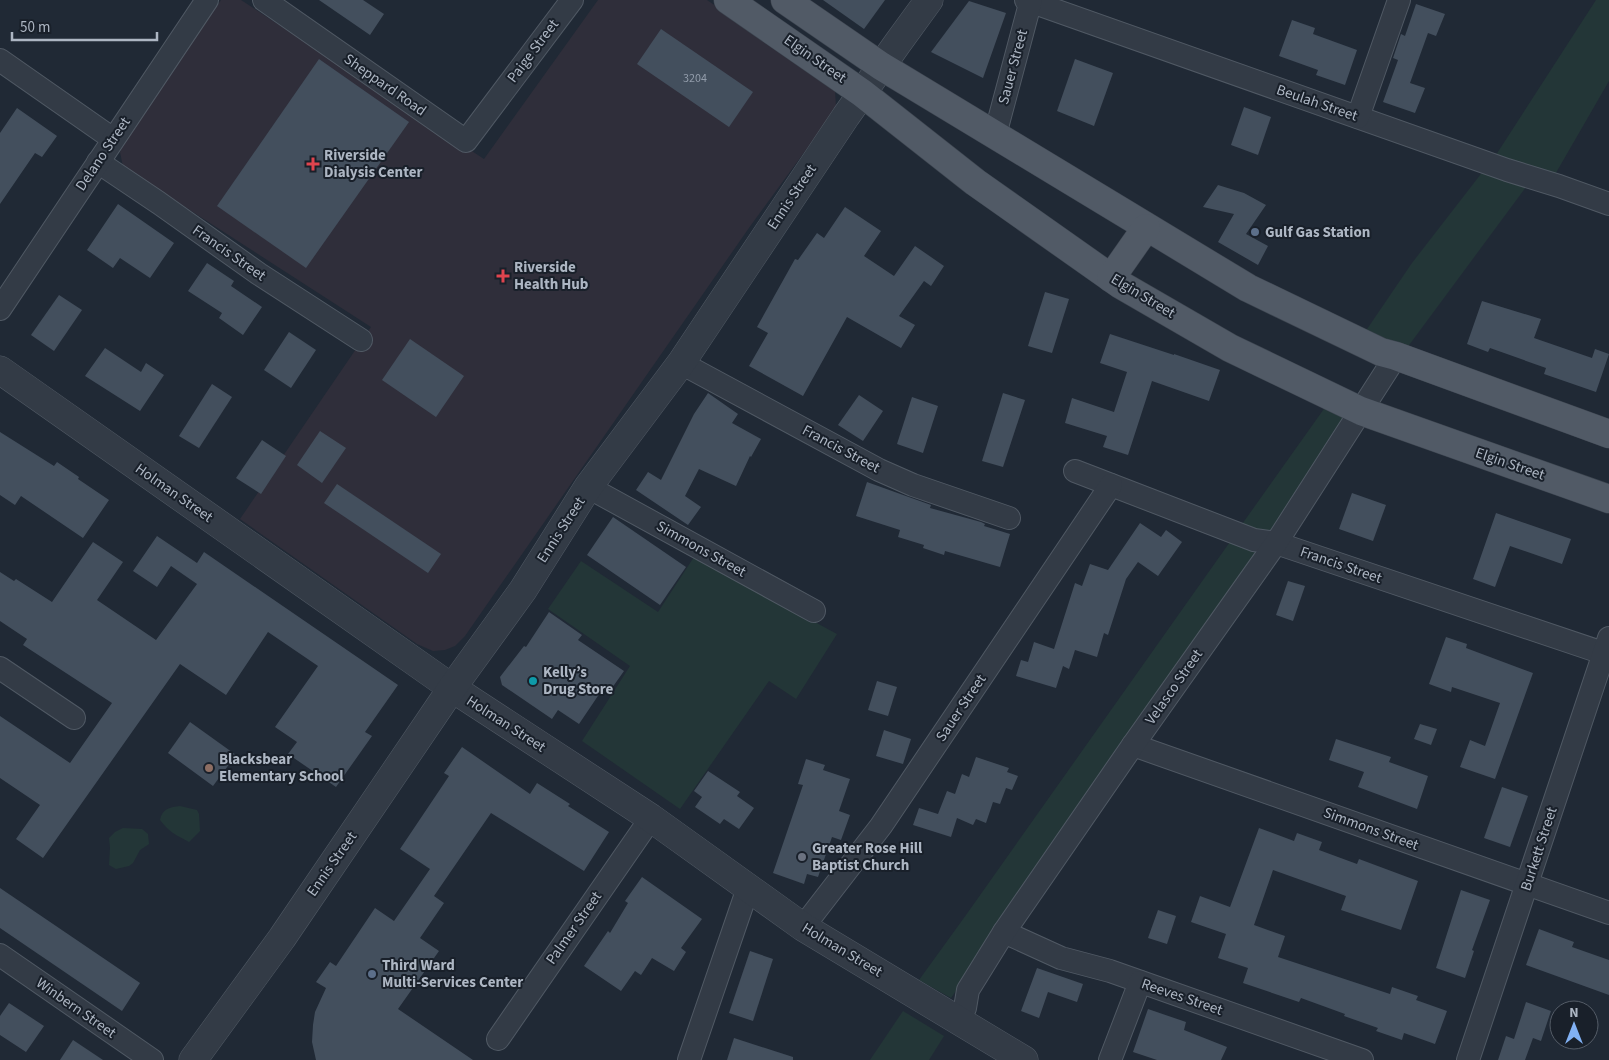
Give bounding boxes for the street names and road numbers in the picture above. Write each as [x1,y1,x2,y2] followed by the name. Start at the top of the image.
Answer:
[502,15,564,87] street label: Paige Street
[993,27,1033,107] street label: Sauer Street
[780,30,850,88] street label: Elgin Street
[340,49,430,121] street label: Sheppard Road
[1274,79,1360,127] street label: Beulah Street
[71,113,135,195] street label: Delano Street
[762,160,822,234] street label: Ennis Street
[188,220,270,286] street label: Francis Street
[1107,269,1179,323] street label: Elgin Street
[798,420,884,478] street label: Francis Street
[1473,442,1547,486] street label: Elgin Street
[131,458,217,528] street label: Holman Street
[532,493,590,567] street label: Ennis Street
[652,516,750,582] street label: Simmons Street
[1297,541,1385,589] street label: Francis Street
[1140,645,1208,729] street label: Velasco Street
[931,670,991,746] street label: Sauer Street
[462,691,550,757] street label: Holman Street
[1321,802,1421,856] street label: Simmons Street
[1516,804,1562,894] street label: Burkett Street
[302,827,362,901] street label: Ennis Street
[541,887,607,969] street label: Palmer Street
[798,918,886,982] street label: Holman Street
[32,973,120,1043] street label: Winbern Street
[1139,973,1225,1021] street label: Reeves Street

